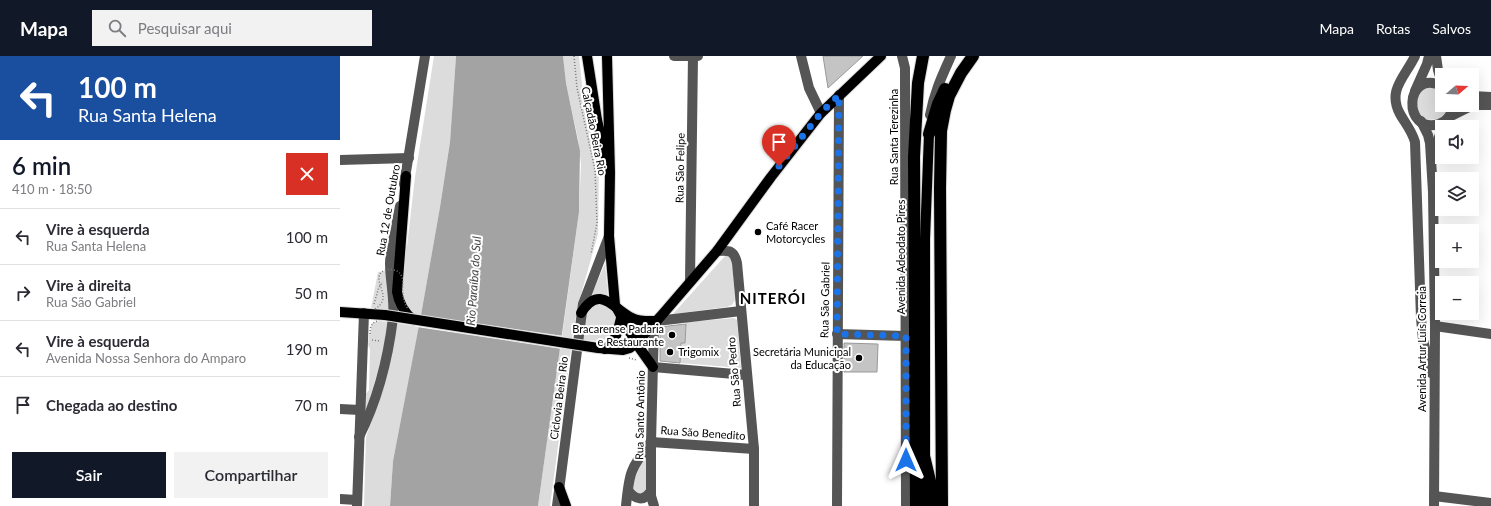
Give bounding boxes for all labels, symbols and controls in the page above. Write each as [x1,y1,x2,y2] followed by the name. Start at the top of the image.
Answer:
[92,10,372,46] search box
[20,17,68,40] text: Mapa
[106,17,128,39] icon: search
[138,19,232,37] text: Pesquisar aqui
[1319,20,1354,37] text: Mapa
[1376,20,1410,37] text: Rotas
[1432,20,1471,37] text: Salvos
[1435,68,1479,112] north arrow
[1435,68,1479,320] map controls
[78,70,157,104] text: 100 m
[12,72,64,124] icon: left
[580,85,609,176] street label: Calçadão Beira Rio
[887,89,900,185] street label: Rua Santa Terezinha
[78,104,217,126] text: Rua Santa Helena
[1435,120,1479,164] button: sound
[762,125,796,166] pin
[768,131,790,153] icon: arrive
[672,133,687,203] street label: Rua São Felipe
[12,151,71,180] text: 6 min
[286,153,328,195] button: close
[373,163,402,257] street label: Rua 12 de Outubro
[1435,172,1479,216] button: layers
[12,181,92,197] text: 410 m · 18:50
[894,199,907,314] street label: Avenida Adeodato Pires
[766,219,826,245] place label: Café Racer Motorcycles
[46,220,150,238] text: Vire à esquerda
[1435,224,1479,268] button: +
[12,226,34,248] icon: left
[753,227,763,237] marker: Café Racer Motorcycles
[286,228,328,246] text: 100 m
[463,235,484,326] water label: Rio Paraíba do Sul
[46,238,146,254] text: Rua Santa Helena
[817,262,832,338] street label: Rua São Gabriel
[46,276,131,294] text: Vire à direita
[1435,276,1479,320] button: −
[12,282,34,304] icon: right
[294,284,328,302] text: 50 m
[1415,286,1428,412] street label: Avenida Artur Luís Correia
[740,289,806,307] district label: NITERÓI
[46,294,136,310] text: Rua São Gabriel
[572,322,664,348] place label: Bracarense Padaria e Restaurante
[667,330,677,340] marker: Bracarense Padaria e Restaurante
[46,332,150,350] text: Vire à esquerda
[724,337,743,407] street label: Rua São Pedro
[12,338,34,360] icon: left
[286,340,328,358] text: 190 m
[678,345,719,358] place label: Trigomix
[753,345,851,371] place label: Secretária Municipal da Educação
[665,347,675,357] marker: Trigomix
[46,350,246,366] text: Avenida Nossa Senhora do Amparo
[854,353,864,363] marker: Secretária Municipal da Educação
[547,356,570,440] street label: Ciclovia Beira Rio
[632,370,647,460] street label: Rua Santo Antônio
[12,394,34,416] icon: arrive
[46,396,177,414] text: Chegada ao destino
[294,396,328,414] text: 70 m
[660,423,746,442] street label: Rua São Benedito
[885,439,927,481] position arrow
[12,452,166,498] button: Sair
[174,452,328,498] button: Compartilhar

